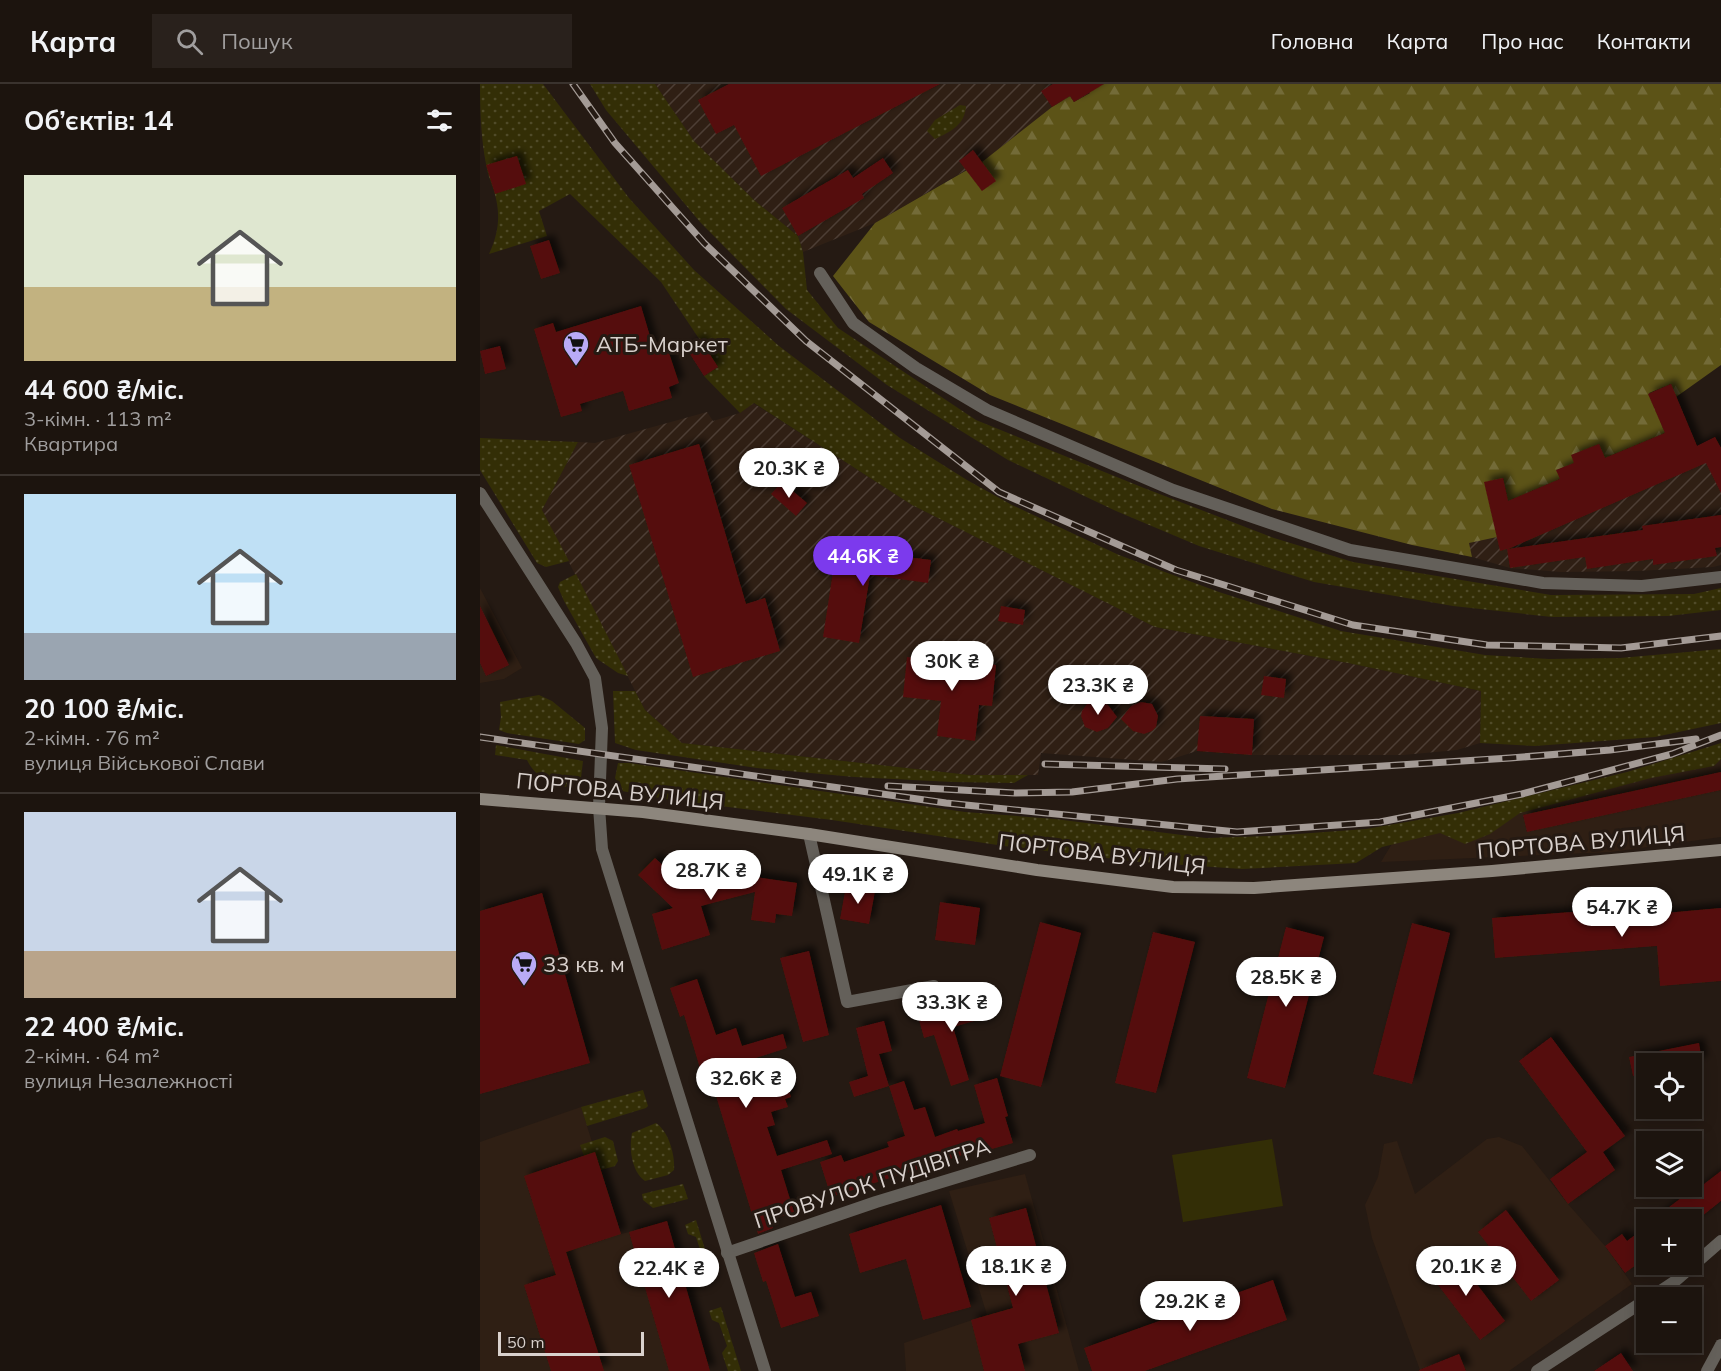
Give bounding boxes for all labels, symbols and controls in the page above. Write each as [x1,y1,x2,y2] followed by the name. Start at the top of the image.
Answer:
[152,14,572,68] search box
[30,24,116,59] text: Карта
[173,25,206,58] icon: search
[221,27,292,55] text: Пошук
[1271,28,1354,54] text: Головна
[1387,28,1448,54] text: Карта
[1481,28,1564,54] text: Про нас
[1597,28,1691,54] text: Контакти
[24,104,173,137] text: Об’єктів: 14
[423,104,456,137] icon: filters
[186,214,294,322] icon: home
[561,329,591,367] supermarket icon: АТБ-Маркет
[596,330,728,358] place label: АТБ-Маркет
[24,373,184,406] text: 44 600 ₴/міс.
[24,406,172,431] text: 3-кімн. · 113 m²
[24,431,118,456] text: Квартира
[734,448,844,499] pin: 20.3K ₴
[753,455,825,480] text: 20.3K ₴
[186,533,294,641] icon: home
[808,536,918,587] pin: 44.6K ₴
[827,543,899,568] text: 44.6K ₴
[910,641,994,692] pin: 30K ₴
[925,648,979,673] text: 30K ₴
[1043,665,1153,716] pin: 23.3K ₴
[1062,672,1134,697] text: 23.3K ₴
[24,692,184,725] text: 20 100 ₴/міс.
[24,725,160,750] text: 2-кімн. · 76 m²
[24,750,265,775] text: вулиця Військової Слави
[515,766,725,816] street label: ПОРТОВА ВУЛИЦЯ
[1476,819,1686,865] street label: ПОРТОВА ВУЛИЦЯ
[997,827,1207,881] street label: ПОРТОВА ВУЛИЦЯ
[656,850,766,901] pin: 28.7K ₴
[186,851,294,959] icon: home
[803,854,913,905] pin: 49.1K ₴
[675,857,747,882] text: 28.7K ₴
[822,861,894,886] text: 49.1K ₴
[1567,887,1677,938] pin: 54.7K ₴
[1586,894,1658,919] text: 54.7K ₴
[509,949,539,987] supermarket icon: 33 кв. м
[543,950,625,978] place label: 33 кв. м
[1231,957,1341,1008] pin: 28.5K ₴
[1250,964,1322,989] text: 28.5K ₴
[897,982,1007,1033] pin: 33.3K ₴
[916,989,988,1014] text: 33.3K ₴
[24,1010,184,1043] text: 22 400 ₴/міс.
[24,1043,160,1068] text: 2-кімн. · 64 m²
[1636,1053,1702,1353] map controls
[1636,1053,1702,1119] button: locate
[691,1058,801,1109] pin: 32.6K ₴
[710,1065,782,1090] text: 32.6K ₴
[24,1068,233,1093] text: вулиця Незалежності
[1636,1131,1702,1197] button: layers
[750,1132,994,1234] street label: ПРОВУЛОК ПУДІВІТРА
[1636,1209,1702,1275] button: +
[961,1246,1071,1297] pin: 18.1K ₴
[1411,1246,1521,1297] pin: 20.1K ₴
[614,1248,724,1299] pin: 22.4K ₴
[980,1253,1052,1278] text: 18.1K ₴
[1430,1253,1502,1278] text: 20.1K ₴
[633,1255,705,1280] text: 22.4K ₴
[1135,1281,1245,1332] pin: 29.2K ₴
[1636,1287,1702,1353] button: −
[1154,1288,1226,1313] text: 29.2K ₴
[498,1329,644,1356] scale bar
[507,1332,544,1352] text: 50 m

